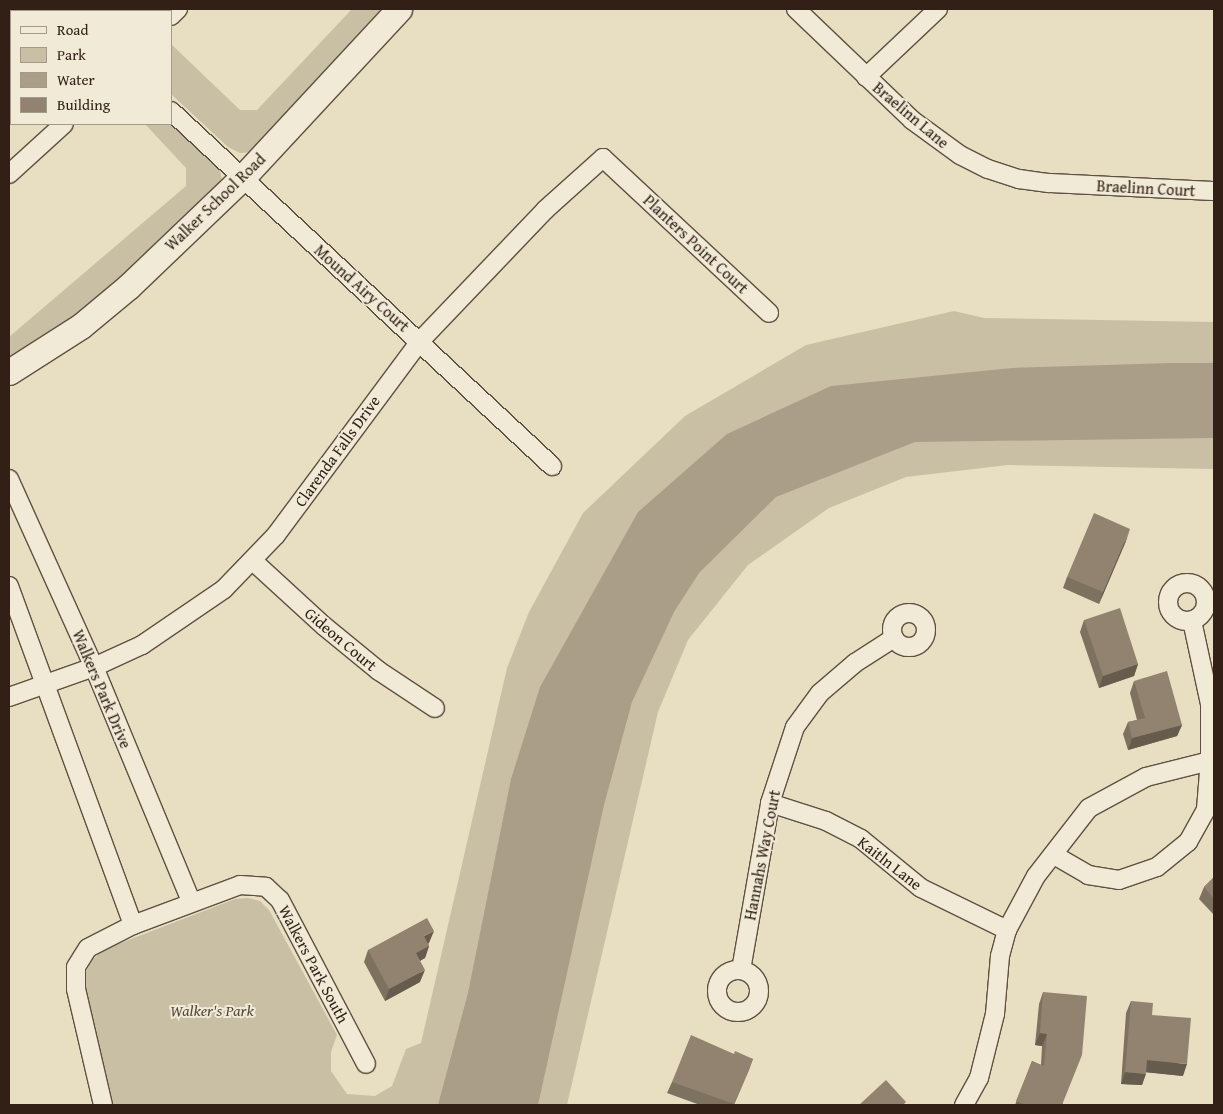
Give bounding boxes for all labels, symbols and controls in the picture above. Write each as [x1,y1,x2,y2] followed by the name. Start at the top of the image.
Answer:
[10,10,172,125] legend
[57,19,88,40] text: Road
[57,44,86,65] text: Park
[57,69,95,90] text: Water
[869,78,953,152] street label: Braelinn Lane
[57,94,110,115] text: Building
[161,149,269,255] street label: Walker School Road
[1096,176,1196,200] street label: Braelinn Court
[640,190,752,298] street label: Planters Point Court
[311,240,413,336] street label: Mound Airy Court
[290,392,384,510] street label: Clarenda Falls Drive
[301,603,381,675] street label: Gideon Court
[68,627,136,751] street label: Walkers Park Drive
[740,788,784,922] street label: Hannahs Way Court
[854,832,926,894] street label: Kaitln Lane
[275,902,353,1026] street label: Walkers Park South
[170,1000,254,1020] park label: Walker's Park

